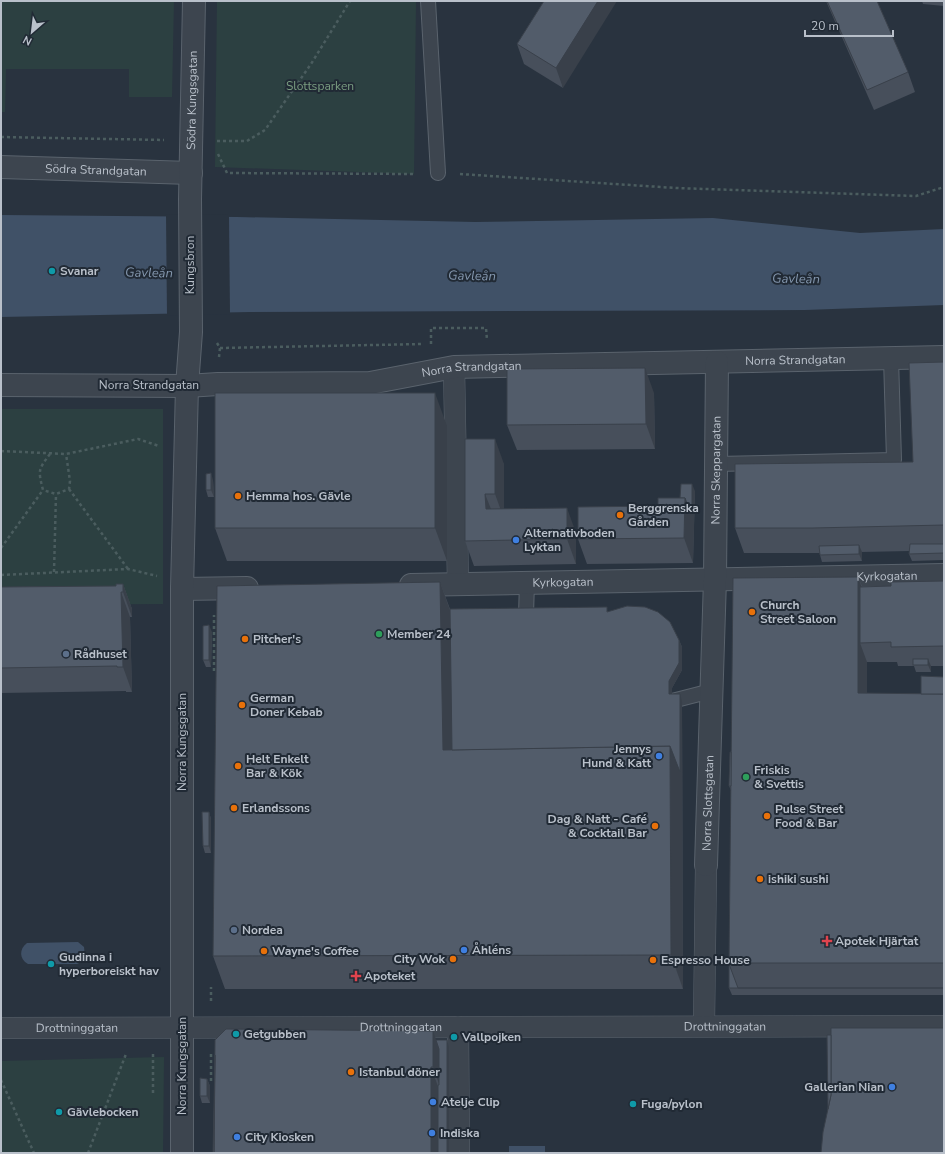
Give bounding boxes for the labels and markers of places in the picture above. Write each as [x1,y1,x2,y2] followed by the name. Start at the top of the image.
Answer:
[60,263,99,279] place label: Svanar
[47,266,57,276] marker: Svanar
[246,488,351,504] place label: Hemma hos. Gävle
[233,491,243,501] marker: Hemma hos. Gävle
[628,500,699,530] place label: Berggrenska Gården
[615,510,625,520] marker: Berggrenska Gården
[524,525,615,555] place label: Alternativboden Lyktan
[511,535,521,545] marker: Alternativboden Lyktan
[760,597,836,627] place label: Church Street Saloon
[747,607,757,617] marker: Church Street Saloon
[387,626,451,642] place label: Member 24
[374,629,384,639] marker: Member 24
[253,631,301,647] place label: Pitcher's
[240,634,250,644] marker: Pitcher's
[74,646,127,662] place label: Rådhuset
[61,649,71,659] marker: Rådhuset
[250,690,323,720] place label: German Doner Kebab
[237,700,247,710] marker: German Doner Kebab
[582,741,651,771] place label: Jennys Hund & Katt
[246,751,309,781] place label: Helt Enkelt Bar & Kök
[654,751,664,761] marker: Jennys Hund & Katt
[233,761,243,771] marker: Helt Enkelt Bar & Kök
[754,762,804,792] place label: Friskis & Svettis
[741,772,751,782] marker: Friskis & Svettis
[242,800,310,816] place label: Erlandssons
[775,801,844,831] place label: Pulse Street Food & Bar
[229,803,239,813] marker: Erlandssons
[548,811,647,841] place label: Dag & Natt - Café & Cocktail Bar
[762,811,772,821] marker: Pulse Street Food & Bar
[650,821,660,831] marker: Dag & Natt - Café & Cocktail Bar
[768,871,828,887] place label: ishiki sushi
[755,874,765,884] marker: ishiki sushi
[242,922,283,938] place label: Nordea
[229,925,239,935] marker: Nordea
[835,933,919,949] place label: Apotek Hjärtat
[822,936,832,946] marker: Apotek Hjärtat
[472,942,511,958] place label: Åhléns
[272,943,359,959] place label: Wayne's Coffee
[459,945,469,955] marker: Åhléns
[259,946,269,956] marker: Wayne's Coffee
[59,949,159,979] place label: Gudinna i hyperboreiskt hav
[394,951,446,967] place label: City Wok
[661,952,750,968] place label: Espresso House
[448,954,458,964] marker: City Wok
[648,955,658,965] marker: Espresso House
[46,959,56,969] marker: Gudinna i hyperboreiskt hav
[364,968,416,984] place label: Apoteket
[351,971,361,981] marker: Apoteket
[244,1026,306,1042] place label: Getgubben
[231,1029,241,1039] marker: Getgubben
[461,1029,521,1045] place label: Vallpojken
[449,1032,459,1042] marker: Vallpojken
[359,1064,440,1080] place label: Istanbul döner
[346,1067,356,1077] marker: Istanbul döner
[804,1079,884,1095] place label: Gallerian Nian
[887,1082,897,1092] marker: Gallerian Nian
[441,1094,500,1110] place label: Atelje Clip
[641,1096,702,1112] place label: Fuga/pylon
[428,1097,438,1107] marker: Atelje Clip
[628,1099,638,1109] marker: Fuga/pylon
[67,1104,139,1120] place label: Gävlebocken
[54,1107,64,1117] marker: Gävlebocken
[440,1125,479,1141] place label: Indiska
[427,1128,437,1138] marker: Indiska
[245,1129,314,1145] place label: City Kiosken
[232,1132,242,1142] marker: City Kiosken

